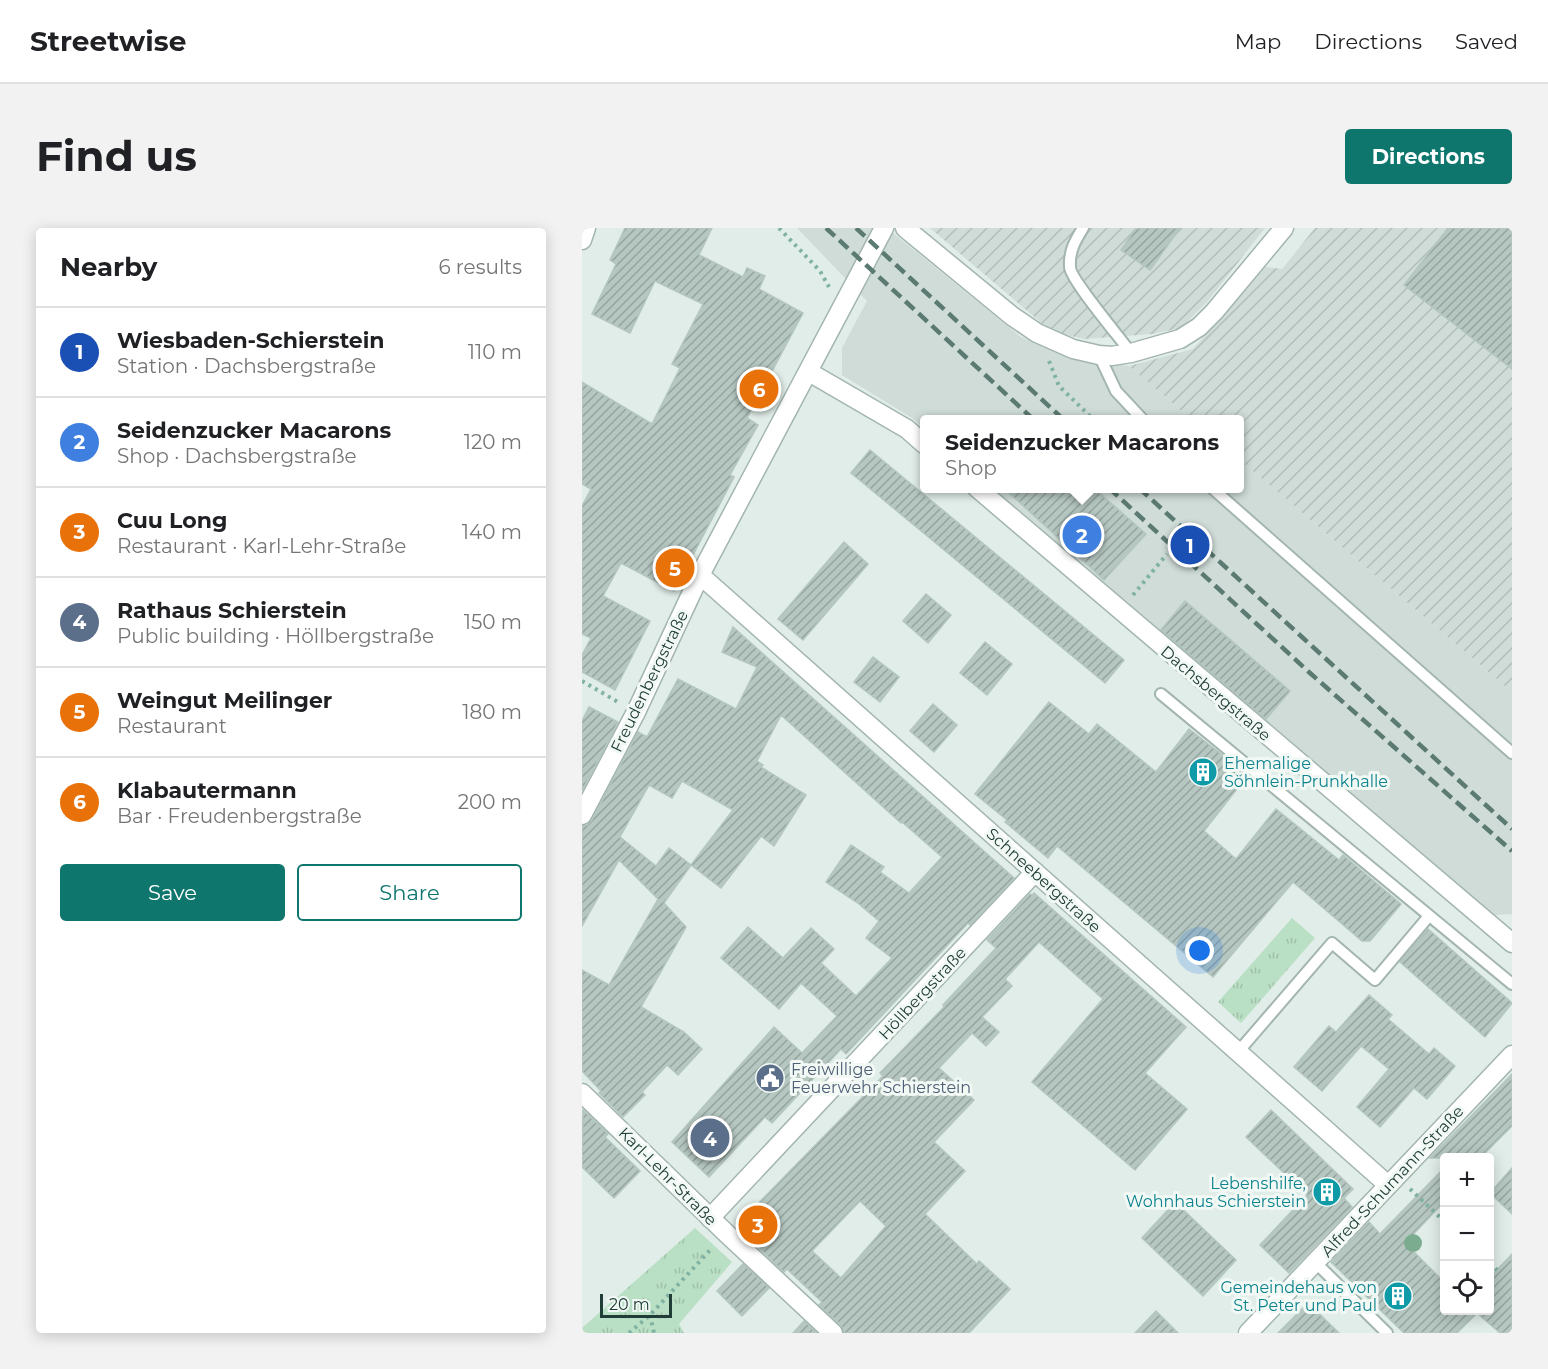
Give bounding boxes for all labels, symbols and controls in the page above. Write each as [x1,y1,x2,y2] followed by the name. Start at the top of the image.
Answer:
[30,24,186,58] text: Streetwise
[1235,29,1281,54] text: Map
[1314,29,1422,54] text: Directions
[1455,29,1518,54] text: Saved
[1345,129,1512,184] button: Directions
[36,130,197,182] text: Find us
[60,251,157,283] text: Nearby
[438,255,522,279] text: 6 results
[117,327,385,354] text: Wiesbaden-Schierstein
[76,340,83,364] text: 1
[468,340,522,364] text: 110 m
[117,354,376,378] text: Station · Dachsbergstraße
[740,366,778,412] pin: 6
[920,415,1244,493] popup
[117,417,391,444] text: Seidenzucker Macarons
[945,429,1219,456] text: Seidenzucker Macarons
[74,430,85,454] text: 2
[464,430,522,454] text: 120 m
[117,444,357,468] text: Shop · Dachsbergstraße
[945,456,997,480] text: Shop
[117,507,227,534] text: Cuu Long
[1062,512,1102,558] pin: 2
[74,520,85,544] text: 3
[462,520,522,544] text: 140 m
[1170,522,1210,568] pin: 1
[117,534,406,558] text: Restaurant · Karl-Lehr-Straße
[656,546,694,590] pin: 5
[117,597,347,624] text: Rathaus Schierstein
[607,607,692,755] street label: Freudenbergstraße
[73,610,86,634] text: 4
[464,610,522,634] text: 150 m
[117,624,434,648] text: Public building · Höllbergstraße
[1157,642,1275,745] street label: Dachsbergstraße
[117,687,332,714] text: Weingut Meilinger
[74,700,85,724] text: 5
[462,700,522,724] text: 180 m
[117,714,227,738] text: Restaurant
[1224,754,1388,791] place label: Ehemalige Söhnlein-Prunkhalle
[1187,756,1219,788] building icon: Ehemalige Söhnlein-Prunkhalle
[117,777,297,804] text: Klabautermann
[73,790,86,814] text: 6
[458,790,522,814] text: 200 m
[117,804,362,828] text: Bar · Freudenbergstraße
[983,824,1105,937] street label: Schneebergstraße
[60,864,285,921] button: Save
[297,864,522,921] button: Share
[1185,936,1214,965] your location
[875,943,970,1043] street label: Höllbergstraße
[791,1060,971,1097] place label: Freiwillige Feuerwehr Schierstein
[754,1062,786,1094] public building icon: Freiwillige Feuerwehr Schierstein
[1317,1102,1467,1261] street label: Alfred-Schumann-Straße
[690,1116,730,1160] pin: 4
[615,1123,721,1229] street label: Karl-Lehr-Straße
[1440,1153,1494,1315] map controls
[1440,1153,1494,1207] button: +
[1126,1174,1306,1211] place label: Lebenshilfe, Wohnhaus Schierstein
[1311,1176,1343,1208] building icon: Lebenshilfe, Wohnhaus Schierstein
[738,1202,777,1248] pin: 3
[1440,1207,1494,1261] button: −
[1440,1261,1494,1315] button: locate
[1220,1278,1377,1315] place label: Gemeindehaus von St. Peter und Paul
[1382,1280,1414,1312] building icon: Gemeindehaus von St. Peter und Paul
[600,1291,672,1318] scale bar
[609,1295,650,1314] text: 20 m

